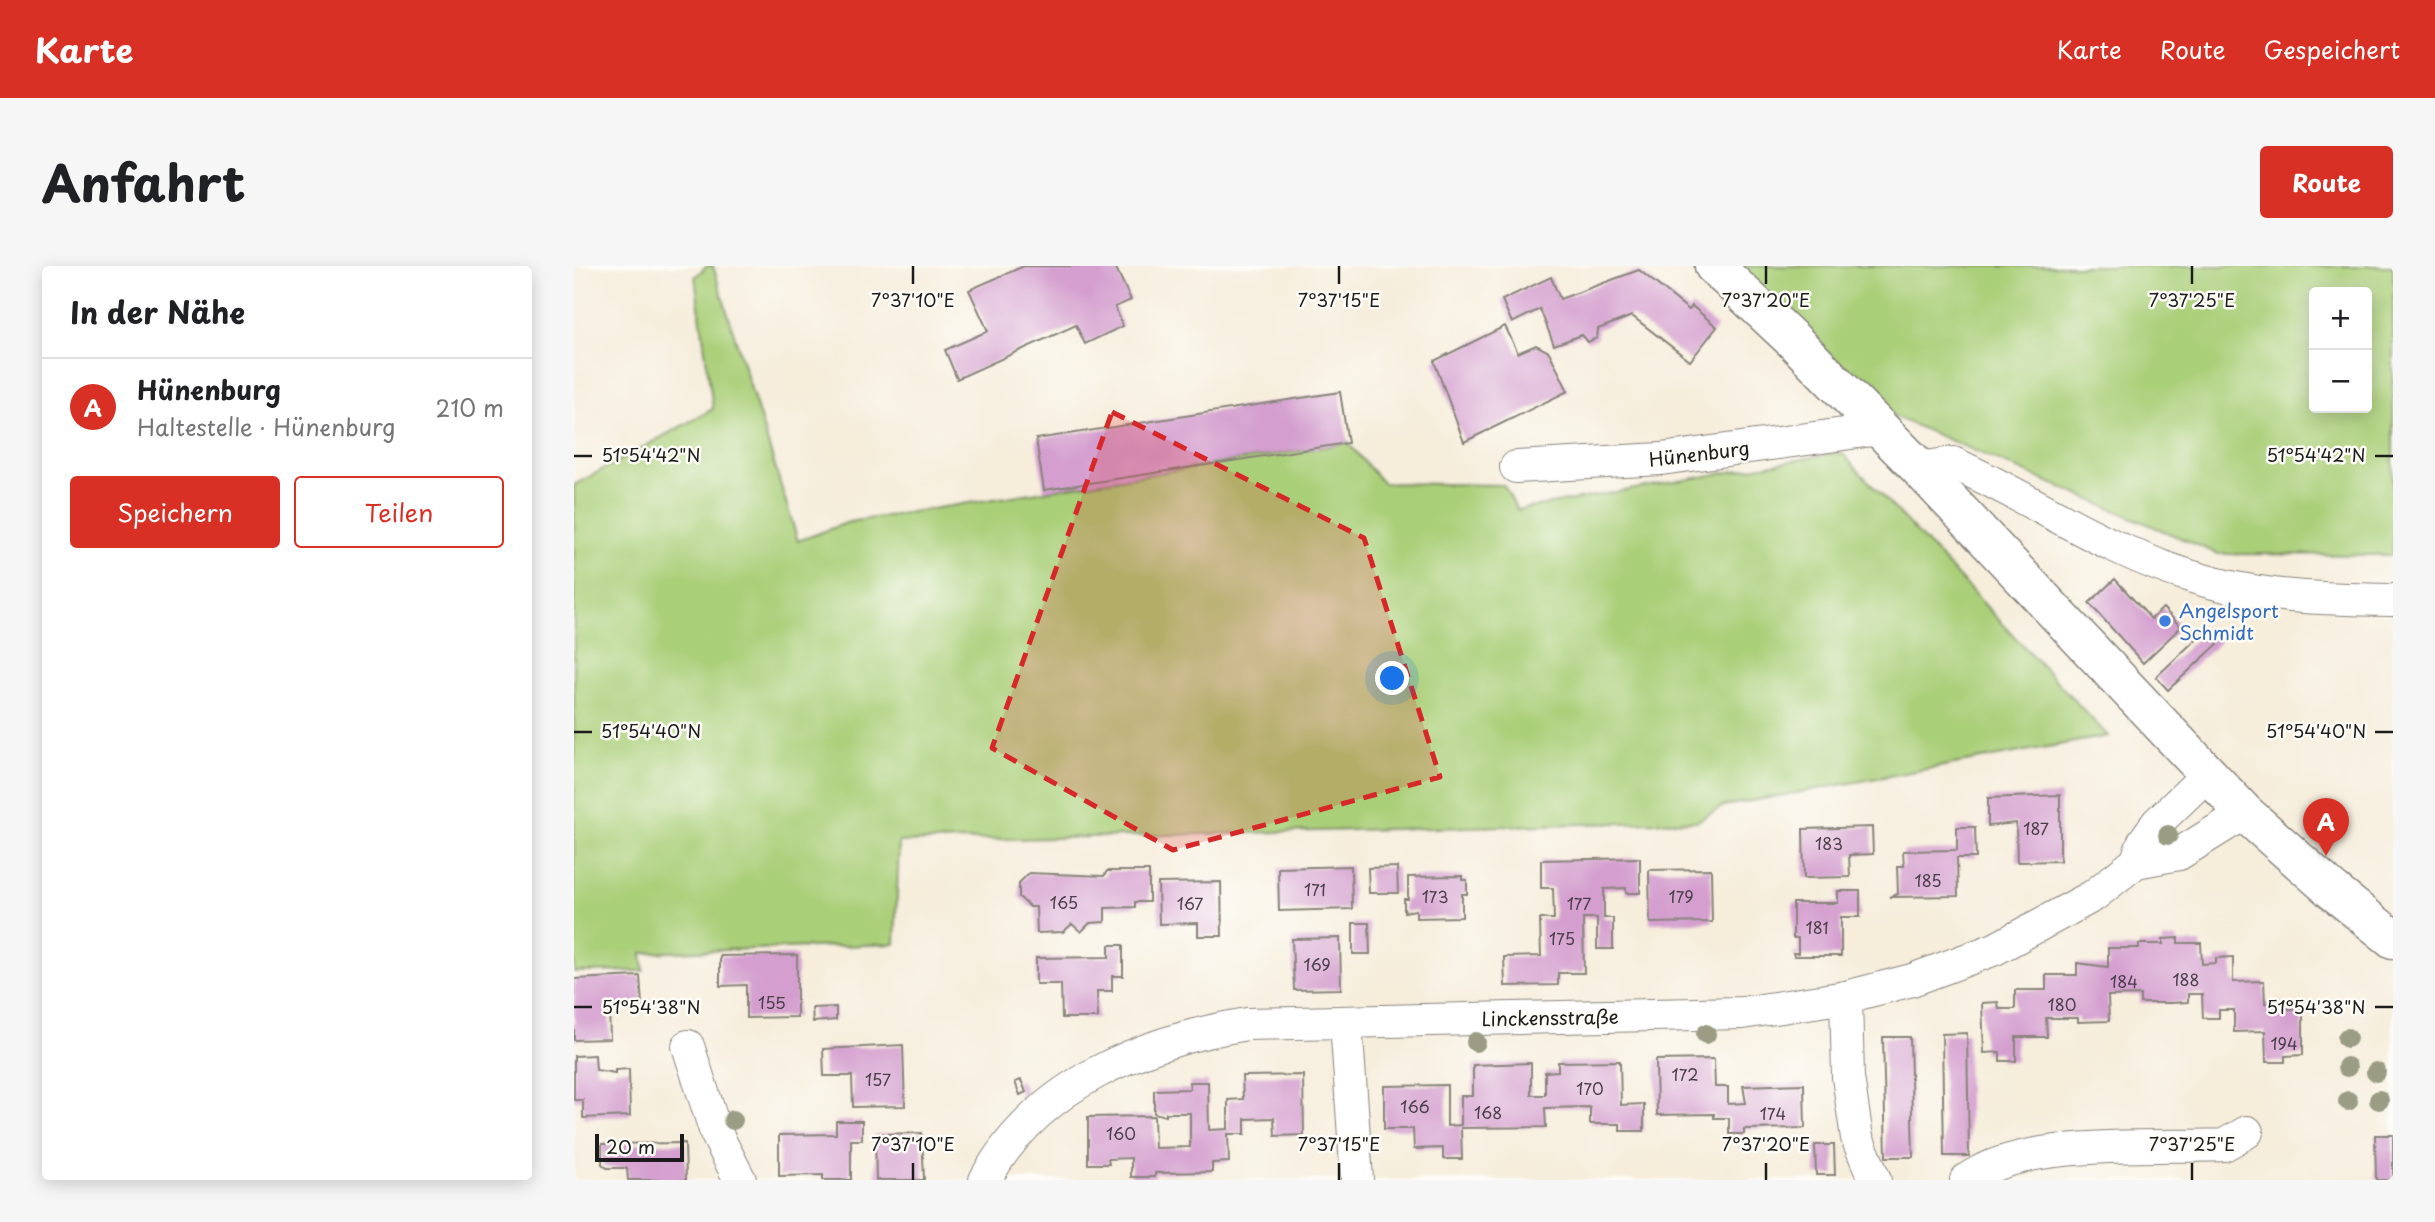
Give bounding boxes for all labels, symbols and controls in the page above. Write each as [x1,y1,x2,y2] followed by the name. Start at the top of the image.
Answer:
[35,24,133,74] text: Karte
[2057,31,2122,67] text: Karte
[2160,31,2226,67] text: Route
[2264,31,2400,67] text: Gespeichert
[42,145,245,219] text: Anfahrt
[2260,146,2393,218] button: Route
[871,286,955,313] text: 7°37'10"E
[1298,286,1380,313] text: 7°37'15"E
[1722,286,1810,313] text: 7°37'20"E
[2149,286,2235,313] text: 7°37'25"E
[2309,287,2372,413] map controls
[2309,287,2372,350] button: +
[70,289,245,334] text: In der Nähe
[2309,350,2372,413] button: −
[137,370,281,409] text: Hünenburg
[84,390,102,425] text: A
[436,390,504,425] text: 210 m
[137,409,396,444] text: Haltestelle · Hünenburg
[1647,433,1751,473] street label: Hünenburg
[601,441,701,468] text: 51°54'42"N
[2266,441,2366,468] text: 51°54'42"N
[70,476,280,548] button: Speichern
[294,476,504,548] button: Teilen
[2179,596,2279,646] place label: Angelsport Schmidt
[2157,613,2173,629] marker: Angelsport Schmidt
[1375,661,1409,695] your location
[601,717,701,744] text: 51°54'40"N
[2266,717,2366,744] text: 51°54'40"N
[2303,798,2349,856] pin: A
[2023,816,2049,840] house number: 187
[1815,831,1843,855] house number: 183
[1915,868,1941,892] house number: 185
[1304,877,1326,901] house number: 171
[1422,884,1448,908] house number: 173
[1668,884,1694,908] house number: 179
[1050,890,1078,914] house number: 165
[1177,891,1203,915] house number: 167
[1567,891,1591,915] house number: 177
[1805,915,1829,939] house number: 181
[1549,926,1575,950] house number: 175
[1303,952,1331,976] house number: 169
[2172,967,2200,991] house number: 188
[2110,969,2138,993] house number: 184
[758,990,786,1014] house number: 155
[2048,992,2076,1016] house number: 180
[601,993,701,1020] text: 51°54'38"N
[2266,993,2366,1020] text: 51°54'38"N
[1481,1002,1619,1032] street label: Linckensstraße
[2270,1031,2298,1055] house number: 194
[1671,1062,1699,1086] house number: 172
[865,1067,891,1091] house number: 157
[1576,1076,1604,1100] house number: 170
[1400,1094,1430,1118] house number: 166
[1474,1100,1502,1124] house number: 168
[1760,1101,1786,1125] house number: 174
[1106,1121,1136,1145] house number: 160
[871,1130,955,1157] text: 7°37'10"E
[1298,1130,1380,1157] text: 7°37'15"E
[1722,1130,1810,1157] text: 7°37'20"E
[2149,1130,2235,1157] text: 7°37'25"E
[595,1131,684,1163] scale bar
[606,1132,655,1160] text: 20 m

